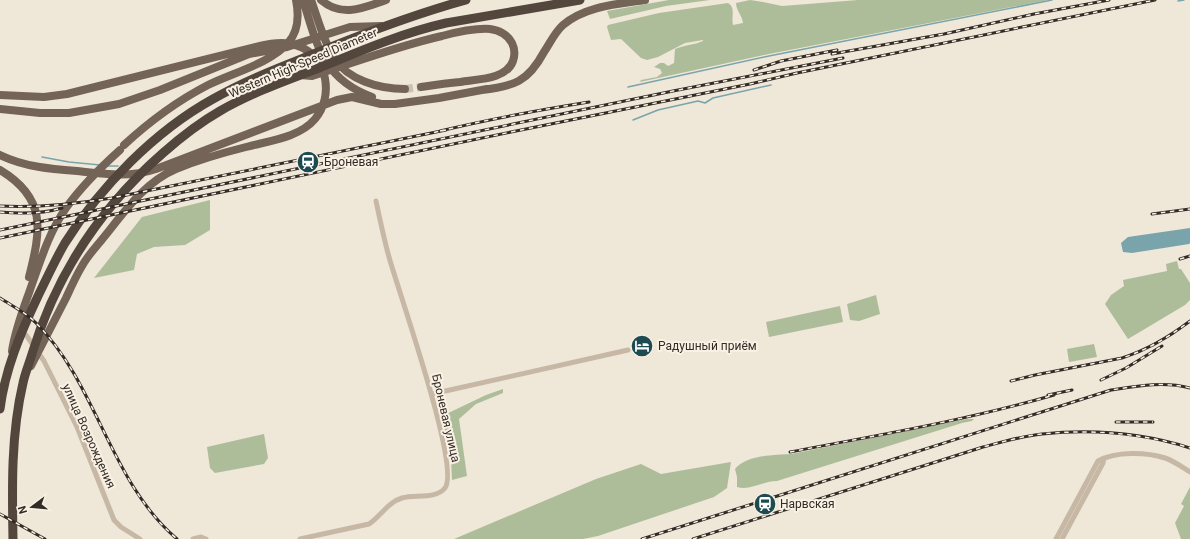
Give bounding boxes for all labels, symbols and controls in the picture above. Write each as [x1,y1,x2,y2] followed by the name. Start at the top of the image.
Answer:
[227,25,379,101] street label: Western High-Speed Diameter
[295,149,321,175] station icon: Броневая
[324,155,378,169] place label: Броневая
[629,333,655,359] hotel icon: Радушный приём
[658,339,757,353] place label: Радушный приём
[429,372,463,464] street label: Броневая улица
[60,382,118,490] street label: улица Возрождения
[12,487,52,527] north arrow
[752,491,778,517] station icon: Нарвская
[780,497,835,511] place label: Нарвская
[15,504,30,515] text: N

